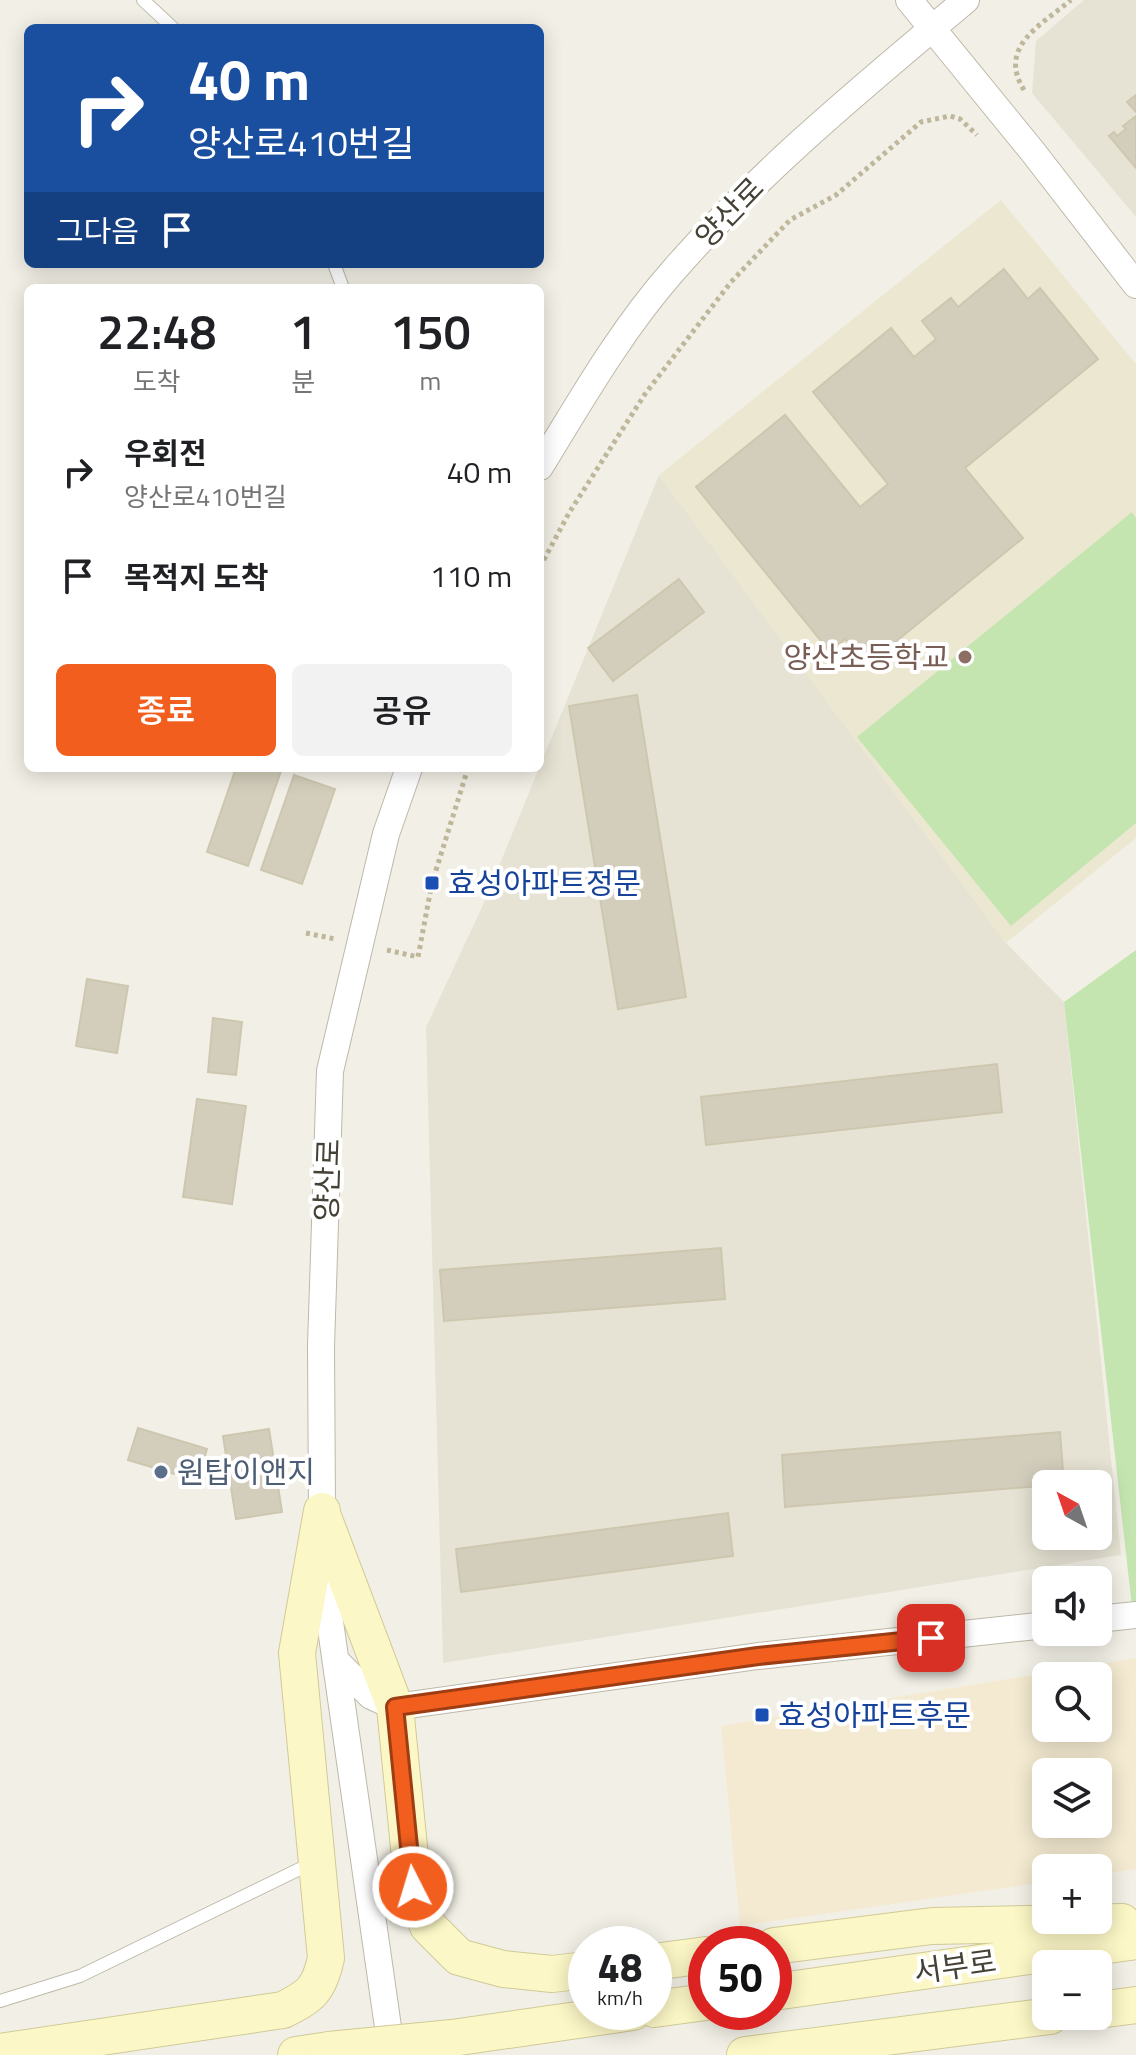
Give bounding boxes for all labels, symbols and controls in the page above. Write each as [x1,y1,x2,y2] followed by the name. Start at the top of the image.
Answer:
[188,37,310,122] text: 40 m
[56,56,160,160] icon: right
[188,115,414,170] text: 양산로410번길
[684,166,774,258] street label: 양산로
[56,208,139,254] text: 그다음
[155,208,199,252] icon: arrive
[97,295,216,368] text: 22:48
[290,295,317,368] text: 1
[390,295,471,368] text: 150
[419,361,441,400] text: m
[133,362,181,401] text: 도착
[291,362,315,401] text: 분
[124,430,207,476] text: 우회전
[447,449,512,495] text: 40 m
[56,450,100,494] icon: right
[124,477,287,516] text: 양산로410번길
[430,553,512,599] text: 110 m
[56,554,100,598] icon: arrive
[124,554,269,600] text: 목적지 도착
[783,634,949,680] place label: 양산초등학교
[956,648,974,666] marker: 양산초등학교
[56,664,276,756] button: 종료
[292,664,512,756] button: 공유
[448,860,641,906] place label: 효성아파트정문
[423,874,441,892] marker: 효성아파트정문
[303,1138,351,1222] street label: 양산로
[177,1449,315,1495] place label: 원탑이앤지
[152,1463,170,1481] marker: 원탑이앤지
[1032,1470,1112,1550] north arrow
[1032,1470,1112,2030] map controls
[1032,1566,1112,1646] button: sound
[897,1604,965,1672] pin
[909,1616,953,1660] icon: arrive
[1032,1662,1112,1742] button: search
[778,1692,971,1738] place label: 효성아파트후문
[753,1706,771,1724] marker: 효성아파트후문
[1032,1758,1112,1838] button: layers
[371,1845,455,1929] position arrow
[1032,1854,1112,1934] button: +
[688,1926,792,2030] speed limit sign: 50
[598,1937,642,1998] text: 48
[911,1937,999,1995] street label: 서부로
[1032,1950,1112,2030] button: −
[597,1982,643,2013] text: km/h

